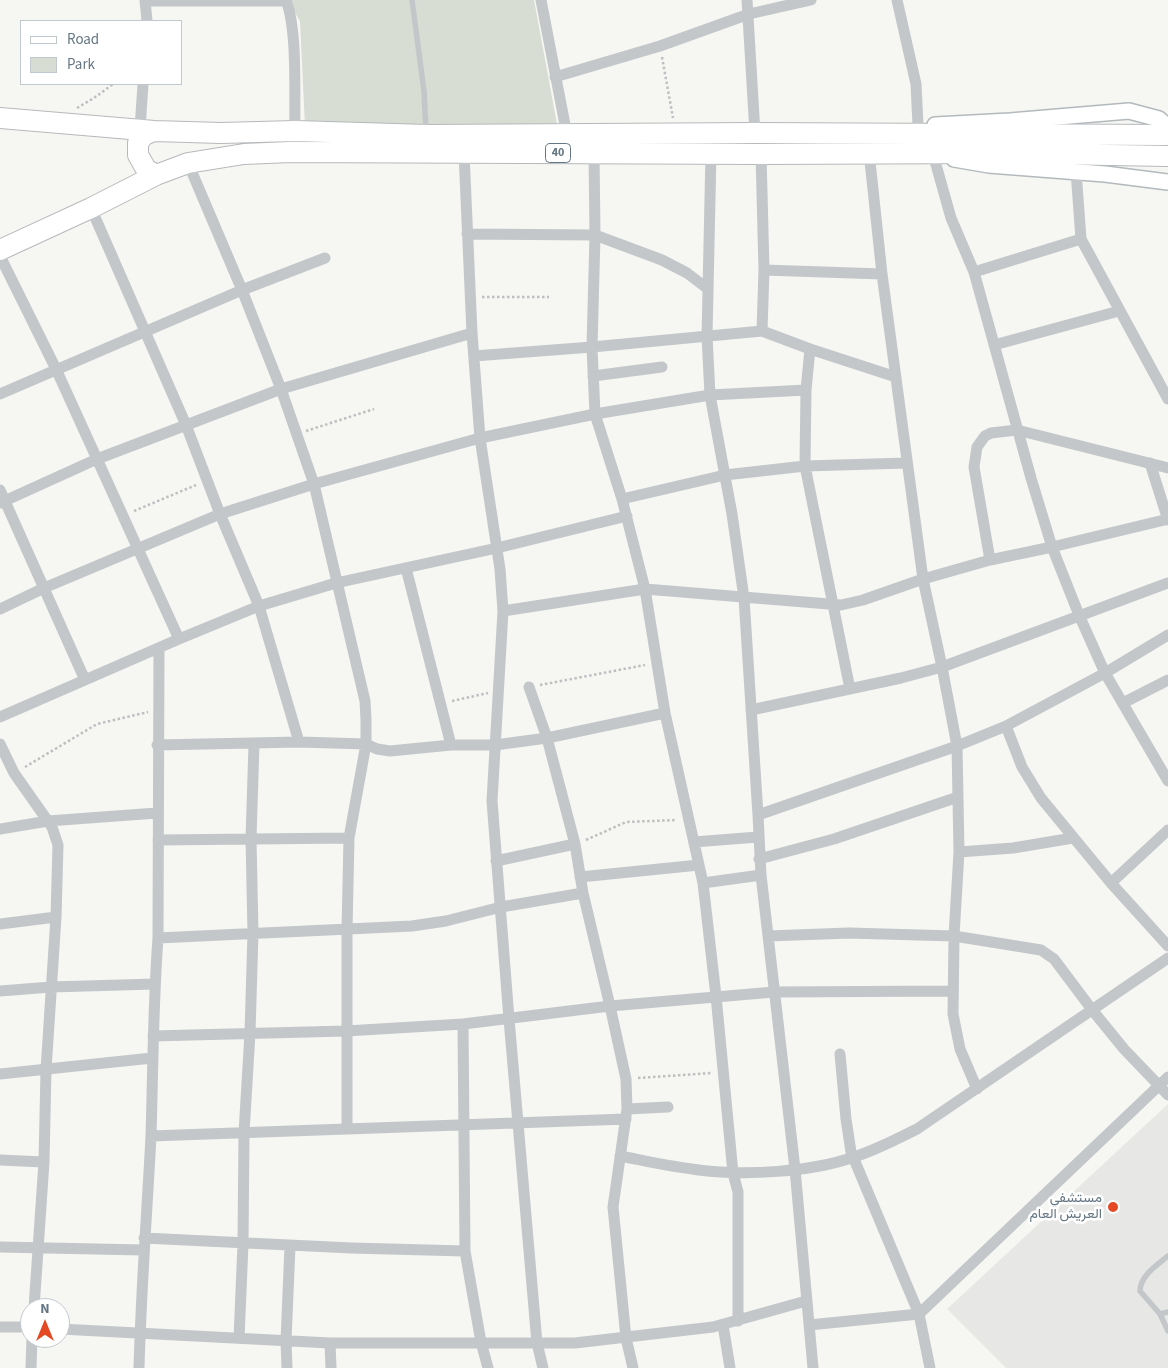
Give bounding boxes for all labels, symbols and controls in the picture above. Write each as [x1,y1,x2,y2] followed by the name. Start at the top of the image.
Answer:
[20,20,182,85] legend
[67,29,99,50] text: Road
[67,54,95,75] text: Park
[546,144,570,162] road number: 40
[1030,1191,1102,1224] place label: مستشفي العريش العام
[1106,1200,1120,1214] marker: مستشفي العريش العام
[20,1298,70,1348] north arrow
[40,1299,50,1319] text: N

